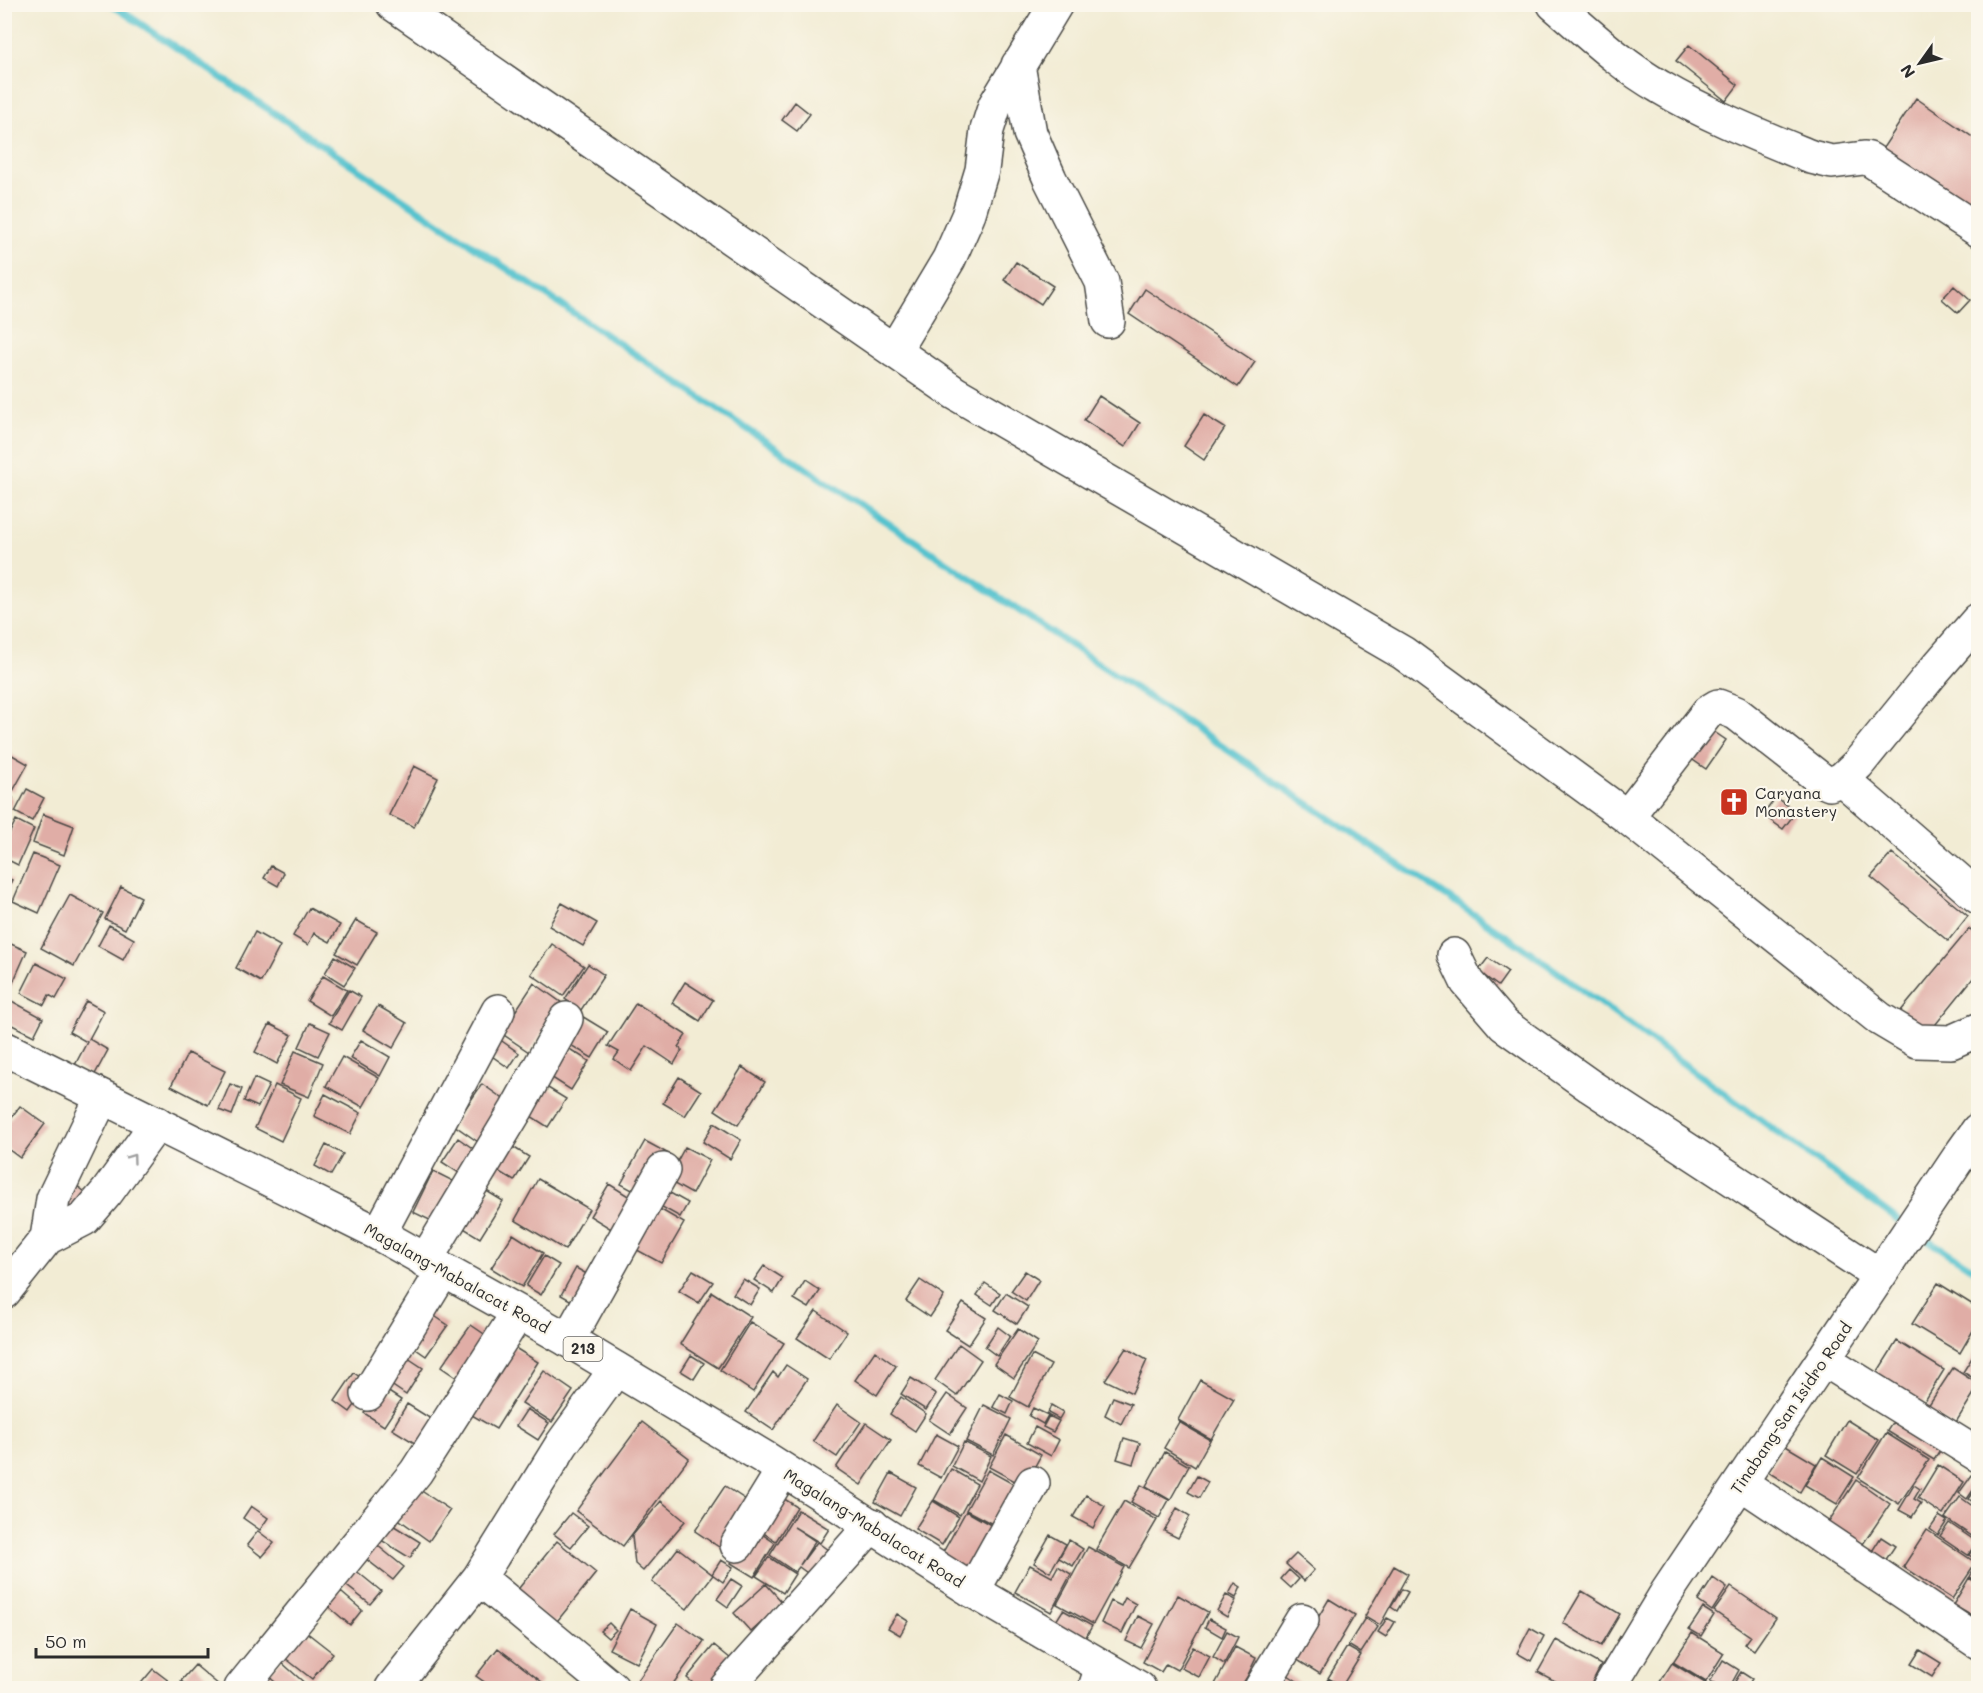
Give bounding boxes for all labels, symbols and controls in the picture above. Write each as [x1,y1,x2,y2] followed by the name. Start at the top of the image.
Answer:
[1890,33,1950,93] north arrow
[1895,61,1919,83] text: N
[1755,782,1837,821] place label: Caryana Monastery
[1718,786,1750,818] church icon: Caryana Monastery
[125,1153,136,1164] one-way arrow
[361,1218,554,1337] street label: Magalang-Mabalacat Road
[1725,1318,1856,1498] street label: Tinabang-San Isidro Road
[564,1337,602,1361] road number: 213
[780,1463,968,1592] street label: Magalang-Mabalacat Road
[36,1621,208,1659] scale bar
[45,1629,87,1653] text: 50 m

